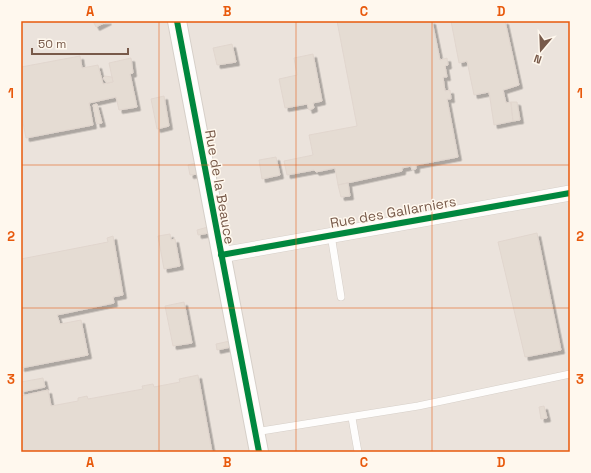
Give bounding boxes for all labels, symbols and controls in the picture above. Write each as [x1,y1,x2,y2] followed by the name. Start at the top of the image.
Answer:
[86,3,95,20] text: A
[223,3,232,20] text: B
[360,3,368,20] text: C
[497,3,506,20] text: D
[32,30,128,56] scale bar
[521,30,561,70] north arrow
[38,36,66,52] text: 50 m
[532,52,544,67] text: N
[8,85,14,102] text: 1
[577,85,583,102] text: 1
[201,128,239,246] street label: Rue de la Beauce
[328,192,458,232] street label: Rue des Gallarniers
[7,228,15,245] text: 2
[576,228,584,245] text: 2
[7,371,15,388] text: 3
[576,371,584,388] text: 3
[86,454,95,471] text: A
[223,454,232,471] text: B
[360,454,368,471] text: C
[497,454,506,471] text: D

